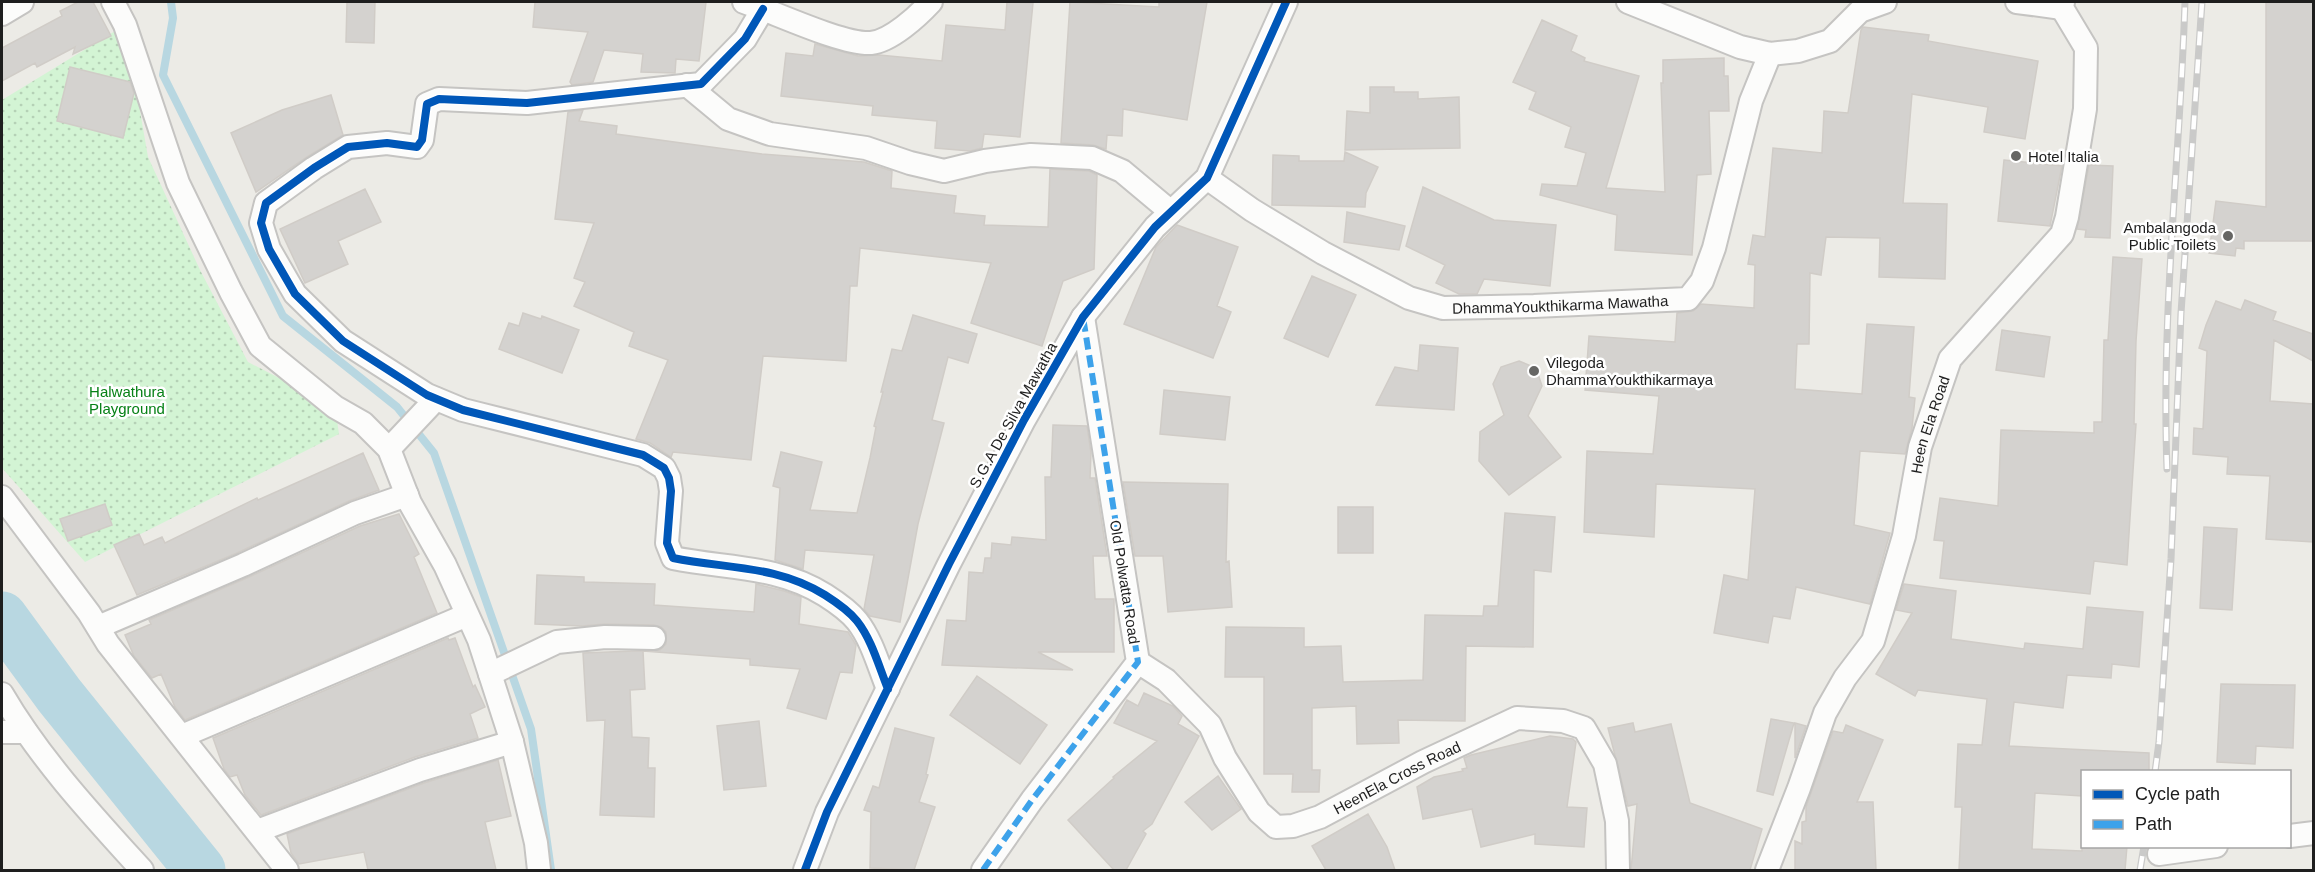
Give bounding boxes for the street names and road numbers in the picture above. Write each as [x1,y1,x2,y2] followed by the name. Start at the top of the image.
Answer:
[1452,291,1669,316] street label: DhammaYoukthikarma Mawatha
[966,338,1061,491] street label: S.G.A De Silva Mawatha
[1907,373,1952,475] street label: Heen Ela Road
[1107,519,1143,645] street label: Old Polwatta Road
[1330,737,1463,817] street label: HeenEla Cross Road

